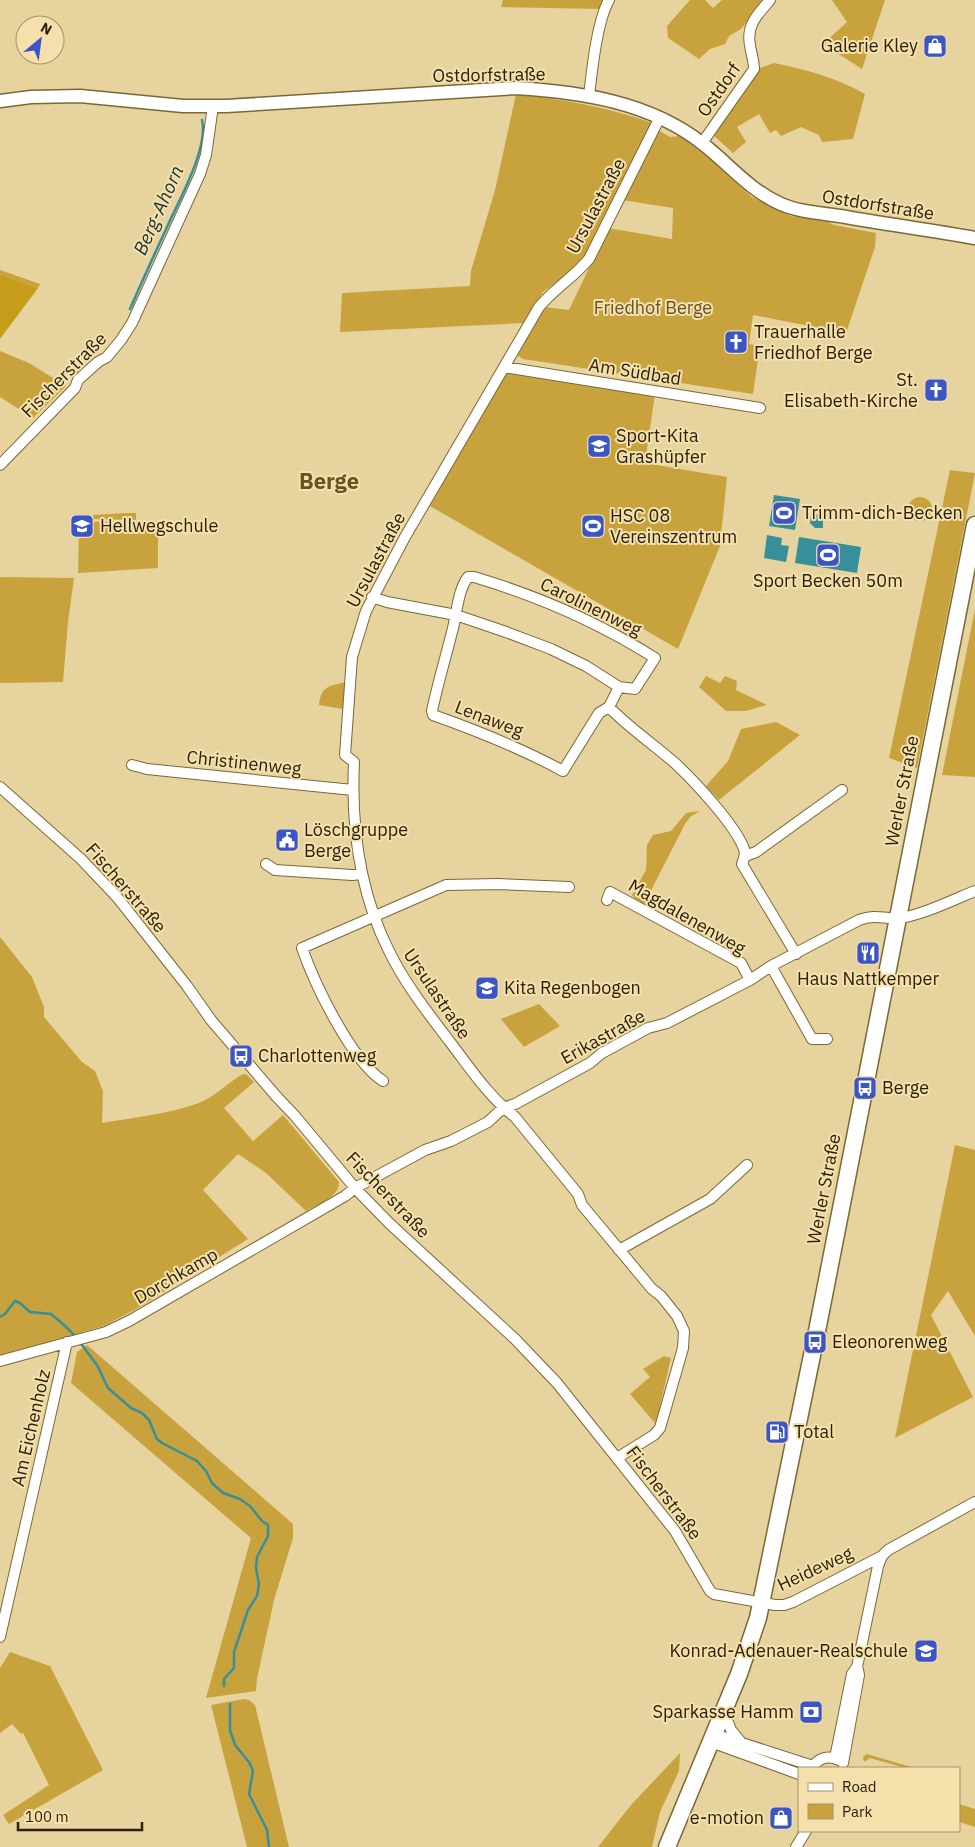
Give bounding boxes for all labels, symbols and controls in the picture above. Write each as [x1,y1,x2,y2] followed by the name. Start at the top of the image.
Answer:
[15,15,65,65] north arrow
[38,18,55,39] text: N
[922,33,948,59] shop icon: Galerie Kley
[821,34,918,57] place label: Galerie Kley
[692,58,746,121] street label: Ostdorf
[432,62,546,87] street label: Ostdorfstraße
[561,154,630,257] street label: Ursulastraße
[128,161,188,259] water label: Berg-Ahorn
[820,184,936,225] street label: Ostdorfstraße
[594,296,712,319] park label: Friedhof Berge
[754,320,873,364] place label: Trauerhalle Friedhof Berge
[16,327,111,422] street label: Fischerstraße
[723,329,749,355] church icon: Trauerhalle Friedhof Berge
[587,353,683,390] street label: Am Südbad
[784,368,918,412] place label: St. Elisabeth-Kirche
[923,377,949,403] church icon: St. Elisabeth-Kirche
[616,424,707,468] place label: Sport-Kita Grashüpfer
[586,433,612,459] school or university icon: Sport-Kita Grashüpfer
[299,466,359,495] district label: Berge
[771,500,797,526] sports icon: Trimm-dich-Becken
[802,501,963,524] place label: Trimm-dich-Becken
[610,504,737,548] place label: HSC 08 Vereinszentrum
[341,508,410,611] street label: Ursulastraße
[69,513,95,539] school or university icon: Hellwegschule
[580,513,606,539] sports icon: HSC 08 Vereinszentrum
[100,514,219,537] place label: Hellwegschule
[815,542,841,568] sports icon: Sport Becken 50m
[753,569,903,592] place label: Sport Becken 50m
[537,572,646,641] street label: Carolinenweg
[452,695,527,742] street label: Lenaweg
[880,734,924,848] street label: Werler Straße
[186,745,303,780] street label: Christinenweg
[304,818,408,862] place label: Löschgruppe Berge
[274,827,300,853] public building icon: Löschgruppe Berge
[81,838,172,937] street label: Fischerstraße
[624,874,750,960] street label: Magdalenenweg
[855,940,881,966] restaurant icon: Haus Nattkemper
[399,944,476,1044] street label: Ursulastraße
[797,967,939,990] place label: Haus Nattkemper
[474,975,500,1001] school or university icon: Kita Regenbogen
[504,976,641,999] place label: Kita Regenbogen
[556,1004,649,1069] street label: Erikastraße
[228,1043,254,1069] bus stop icon: Charlottenweg
[258,1044,377,1067] place label: Charlottenweg
[852,1075,878,1101] bus stop icon: Berge
[882,1076,929,1099] place label: Berge
[802,1132,846,1246] street label: Werler Straße
[341,1147,435,1243] street label: Fischerstraße
[130,1242,222,1309] street label: Dorchkamp
[802,1329,828,1355] bus stop icon: Eleonorenweg
[832,1330,948,1353] place label: Eleonorenweg
[6,1367,55,1489] street label: Am Eichenholz
[764,1419,790,1445] fuel station icon: Total
[794,1420,834,1443] place label: Total
[622,1441,707,1544] street label: Fischerstraße
[773,1541,857,1596] street label: Heideweg
[913,1638,939,1664] school or university icon: Konrad-Adenauer-Realschule
[669,1639,908,1662] place label: Konrad-Adenauer-Realschule
[798,1699,824,1725] bank icon: Sparkasse Hamm
[653,1700,794,1723] place label: Sparkasse Hamm
[798,1767,960,1832] legend
[842,1777,877,1796] text: Road
[18,1800,141,1832] scale bar
[842,1802,872,1821] text: Park
[768,1805,794,1831] shop icon: e-motion
[690,1806,764,1829] place label: e-motion
[25,1807,69,1826] text: 100 m

